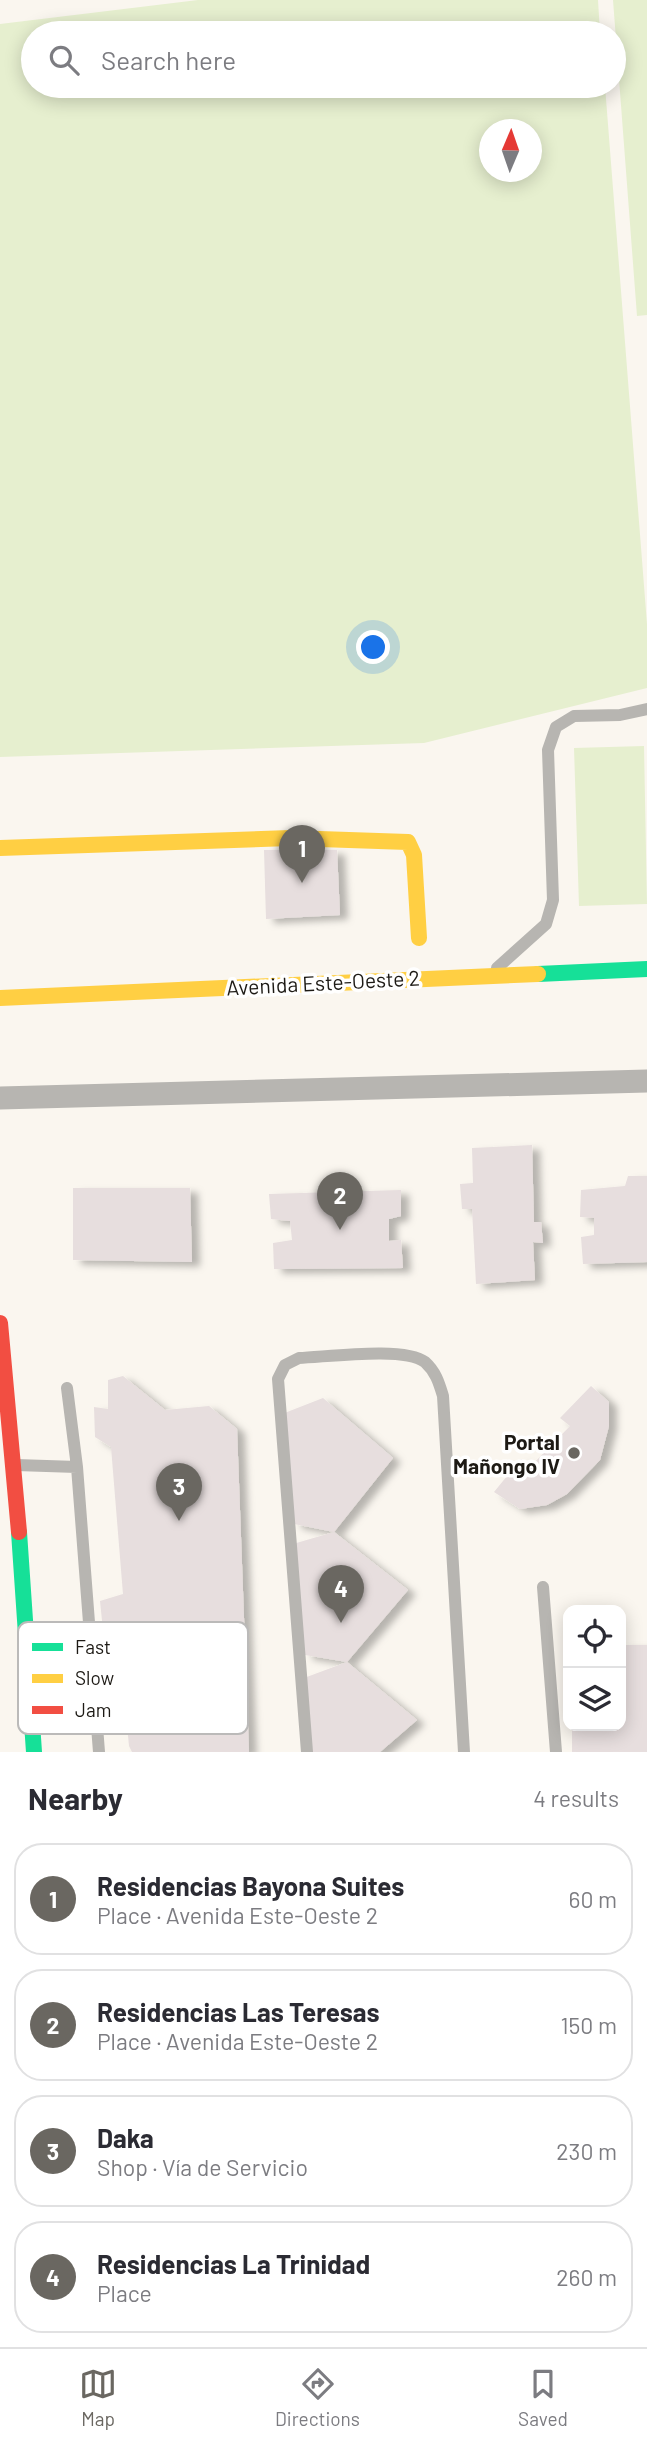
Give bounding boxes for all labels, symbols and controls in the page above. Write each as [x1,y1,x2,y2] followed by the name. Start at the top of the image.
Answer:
[21,21,626,98] search box
[45,41,83,79] icon: search
[101,44,236,75] text: Search here
[479,119,542,182] north arrow
[356,630,390,664] your location
[279,825,325,883] pin: 1
[226,964,420,1000] street label: Avenida Este-Oeste 2
[317,1172,363,1230] pin: 2
[453,1429,560,1478] place label: Portal Mañongo IV
[566,1445,582,1461] marker: Portal Mañongo IV
[156,1463,202,1521] pin: 3
[318,1565,364,1623] pin: 4
[563,1605,626,1731] map controls
[563,1605,626,1668] button: locate
[18,1622,248,1734] legend
[75,1635,111,1658] text: Fast
[75,1666,114,1689] text: Slow
[563,1668,626,1731] button: layers
[75,1698,111,1721] text: Jam
[28,1780,123,1816] text: Nearby
[533,1784,619,1812] text: 4 results
[97,1870,404,1901] text: Residencias Bayona Suites
[49,1885,57,1913] text: 1
[569,1885,617,1913] text: 60 m
[97,1901,378,1929] text: Place · Avenida Este-Oeste 2
[97,1996,380,2027] text: Residencias Las Teresas
[47,2011,59,2039] text: 2
[561,2011,617,2039] text: 150 m
[97,2027,378,2055] text: Place · Avenida Este-Oeste 2
[97,2122,154,2153] text: Daka
[47,2137,59,2165] text: 3
[556,2137,617,2165] text: 230 m
[97,2153,308,2181] text: Shop · Vía de Servicio
[97,2248,370,2279] text: Residencias La Trinidad
[46,2263,60,2291] text: 4
[556,2263,617,2291] text: 260 m
[97,2279,152,2307] text: Place
[79,2365,117,2430] tab: Map
[275,2365,360,2430] tab: Directions
[518,2365,568,2430] tab: Saved

